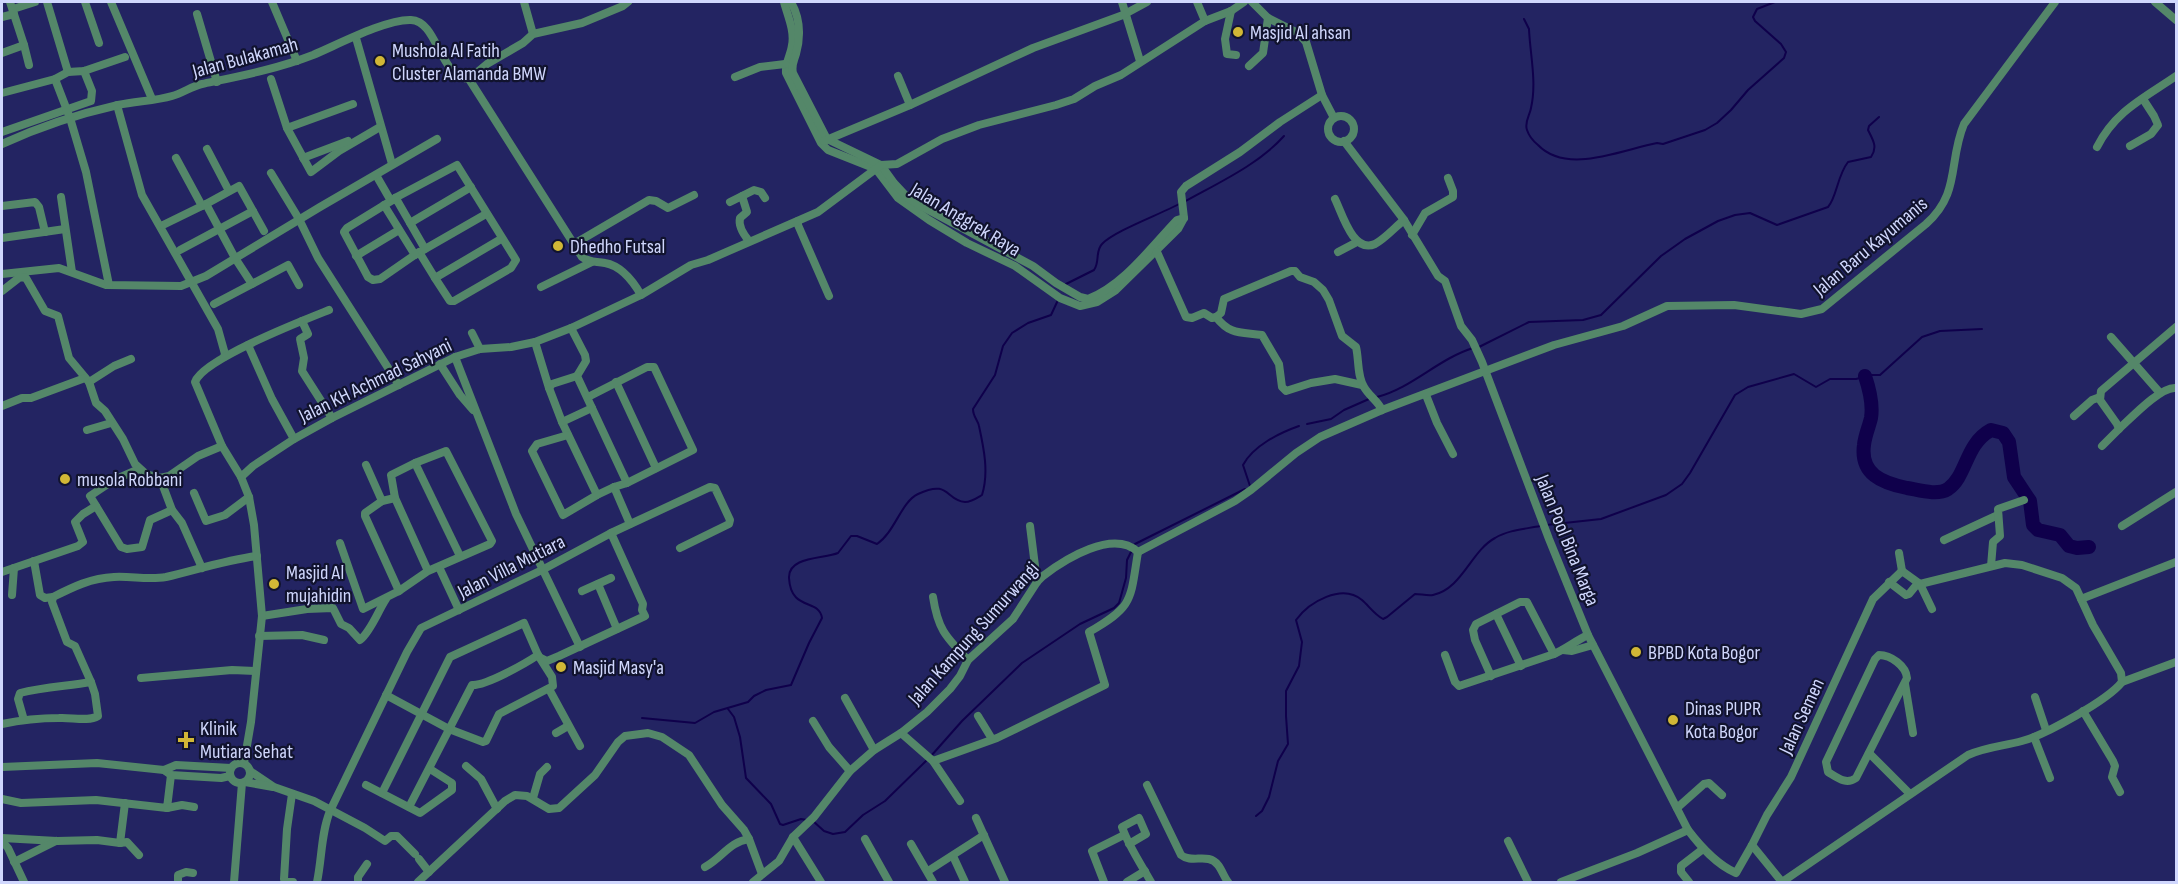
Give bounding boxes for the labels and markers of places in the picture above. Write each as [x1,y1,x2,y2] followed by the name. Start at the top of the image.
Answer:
[1250,21,1351,45] place label: Masjid Al ahsan
[1231,25,1245,39] marker: Masjid Al ahsan
[392,39,546,86] place label: Mushola Al Fatih Cluster Alamanda BMW
[373,54,387,68] marker: Mushola Al Fatih Cluster Alamanda BMW
[570,235,665,259] place label: Dhedho Futsal
[551,239,565,253] marker: Dhedho Futsal
[77,468,182,492] place label: musola Robbani
[58,472,72,486] marker: musola Robbani
[286,561,351,608] place label: Masjid Al mujahidin
[267,577,281,591] marker: Masjid Al mujahidin
[1648,641,1760,665] place label: BPBD Kota Bogor
[1629,645,1643,659] marker: BPBD Kota Bogor
[573,656,664,680] place label: Masjid Masy'a
[554,660,568,674] marker: Masjid Masy'a
[1685,697,1761,744] place label: Dinas PUPR Kota Bogor
[1666,713,1680,727] marker: Dinas PUPR Kota Bogor
[200,717,293,764] place label: Klinik Mutiara Sehat
[177,731,195,749] marker: Klinik Mutiara Sehat

